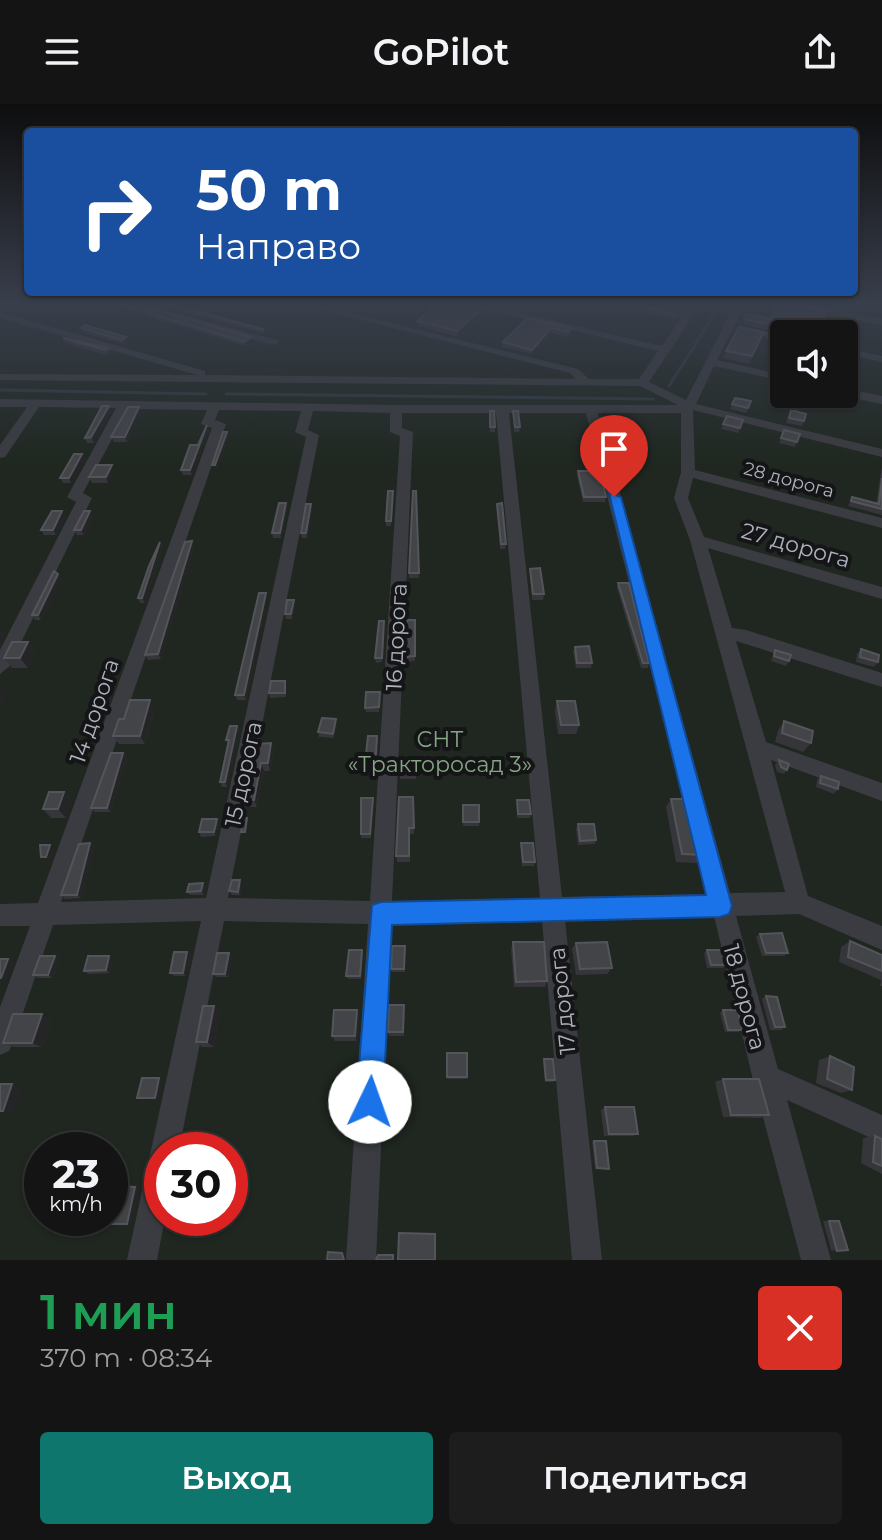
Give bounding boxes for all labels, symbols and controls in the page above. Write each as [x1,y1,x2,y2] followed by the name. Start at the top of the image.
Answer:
[40,30,84,74] icon: menu
[373,30,509,74] text: GoPilot
[798,30,842,74] icon: share
[196,156,342,224] text: 50 m
[64,160,168,264] icon: right
[196,224,361,268] text: Направо
[770,320,858,408] map controls
[770,320,858,408] button: sound
[580,415,648,497] pin
[592,427,636,471] icon: arrive
[742,457,836,503] street label: 28 дорога
[738,517,853,574] street label: 27 дорога
[380,583,413,692] street label: 16 дорога
[64,655,125,767] street label: 14 дорога
[219,719,268,829] street label: 15 дорога
[348,726,532,778] park label: СНТ «Тракторосад 3»
[717,941,772,1053] street label: 18 дорога
[543,946,582,1056] street label: 17 дорога
[328,1060,412,1144] position arrow
[144,1132,248,1236] speed limit sign: 30
[52,1149,100,1198] text: 23
[49,1192,103,1216] text: km/h
[40,1283,177,1341] text: 1 мин
[758,1286,842,1370] button: close
[40,1342,212,1374] text: 370 m · 08:34
[40,1432,433,1524] button: Выход
[449,1432,842,1524] button: Поделиться

